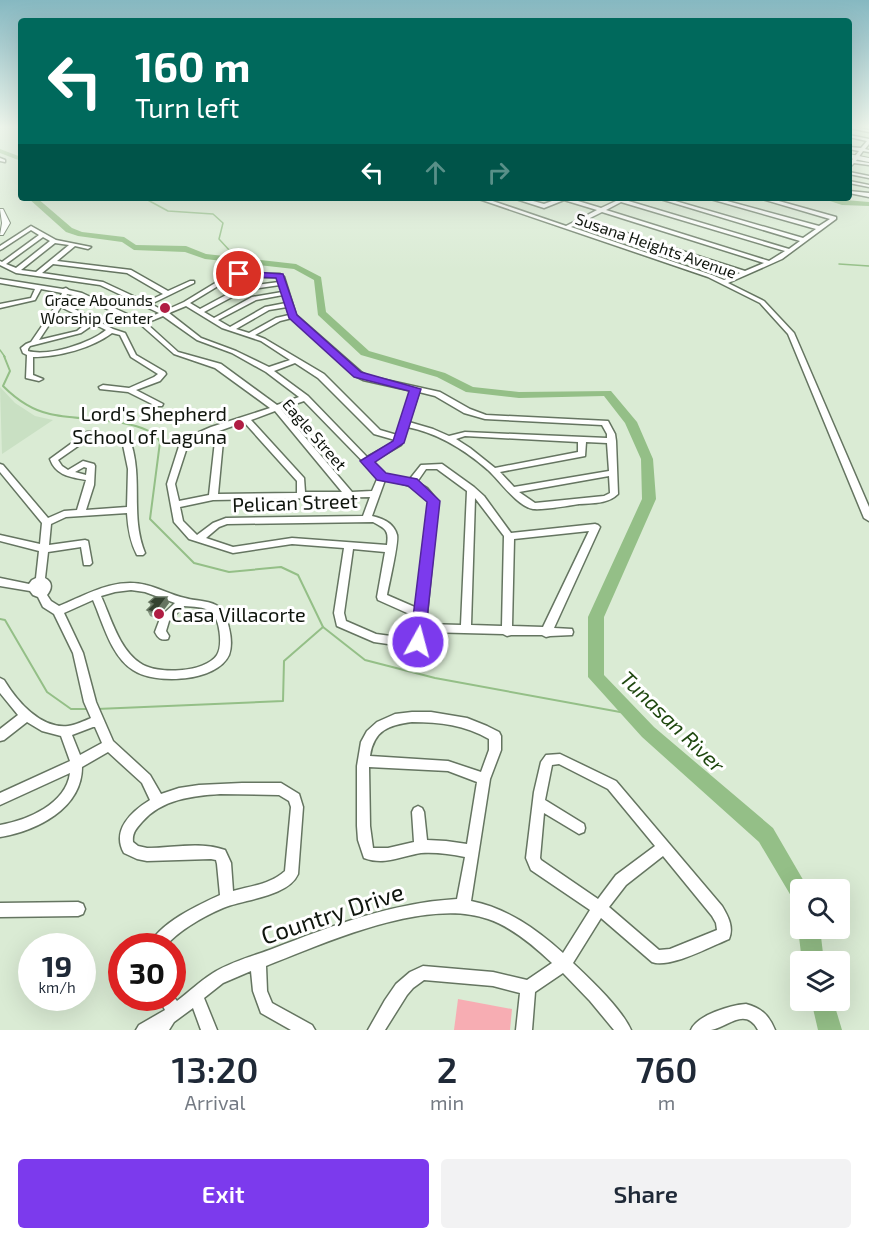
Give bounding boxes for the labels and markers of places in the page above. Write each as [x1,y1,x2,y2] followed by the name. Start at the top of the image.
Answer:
[213,248,264,299] pin
[40,290,154,327] place label: Grace Abounds Worship Center
[158,301,172,315] marker: Grace Abounds Worship Center
[72,401,227,448] place label: Lord's Shepherd School of Laguna
[232,418,246,432] marker: Lord's Shepherd School of Laguna
[171,602,306,626] place label: Casa Villacorte
[152,607,166,621] marker: Casa Villacorte

